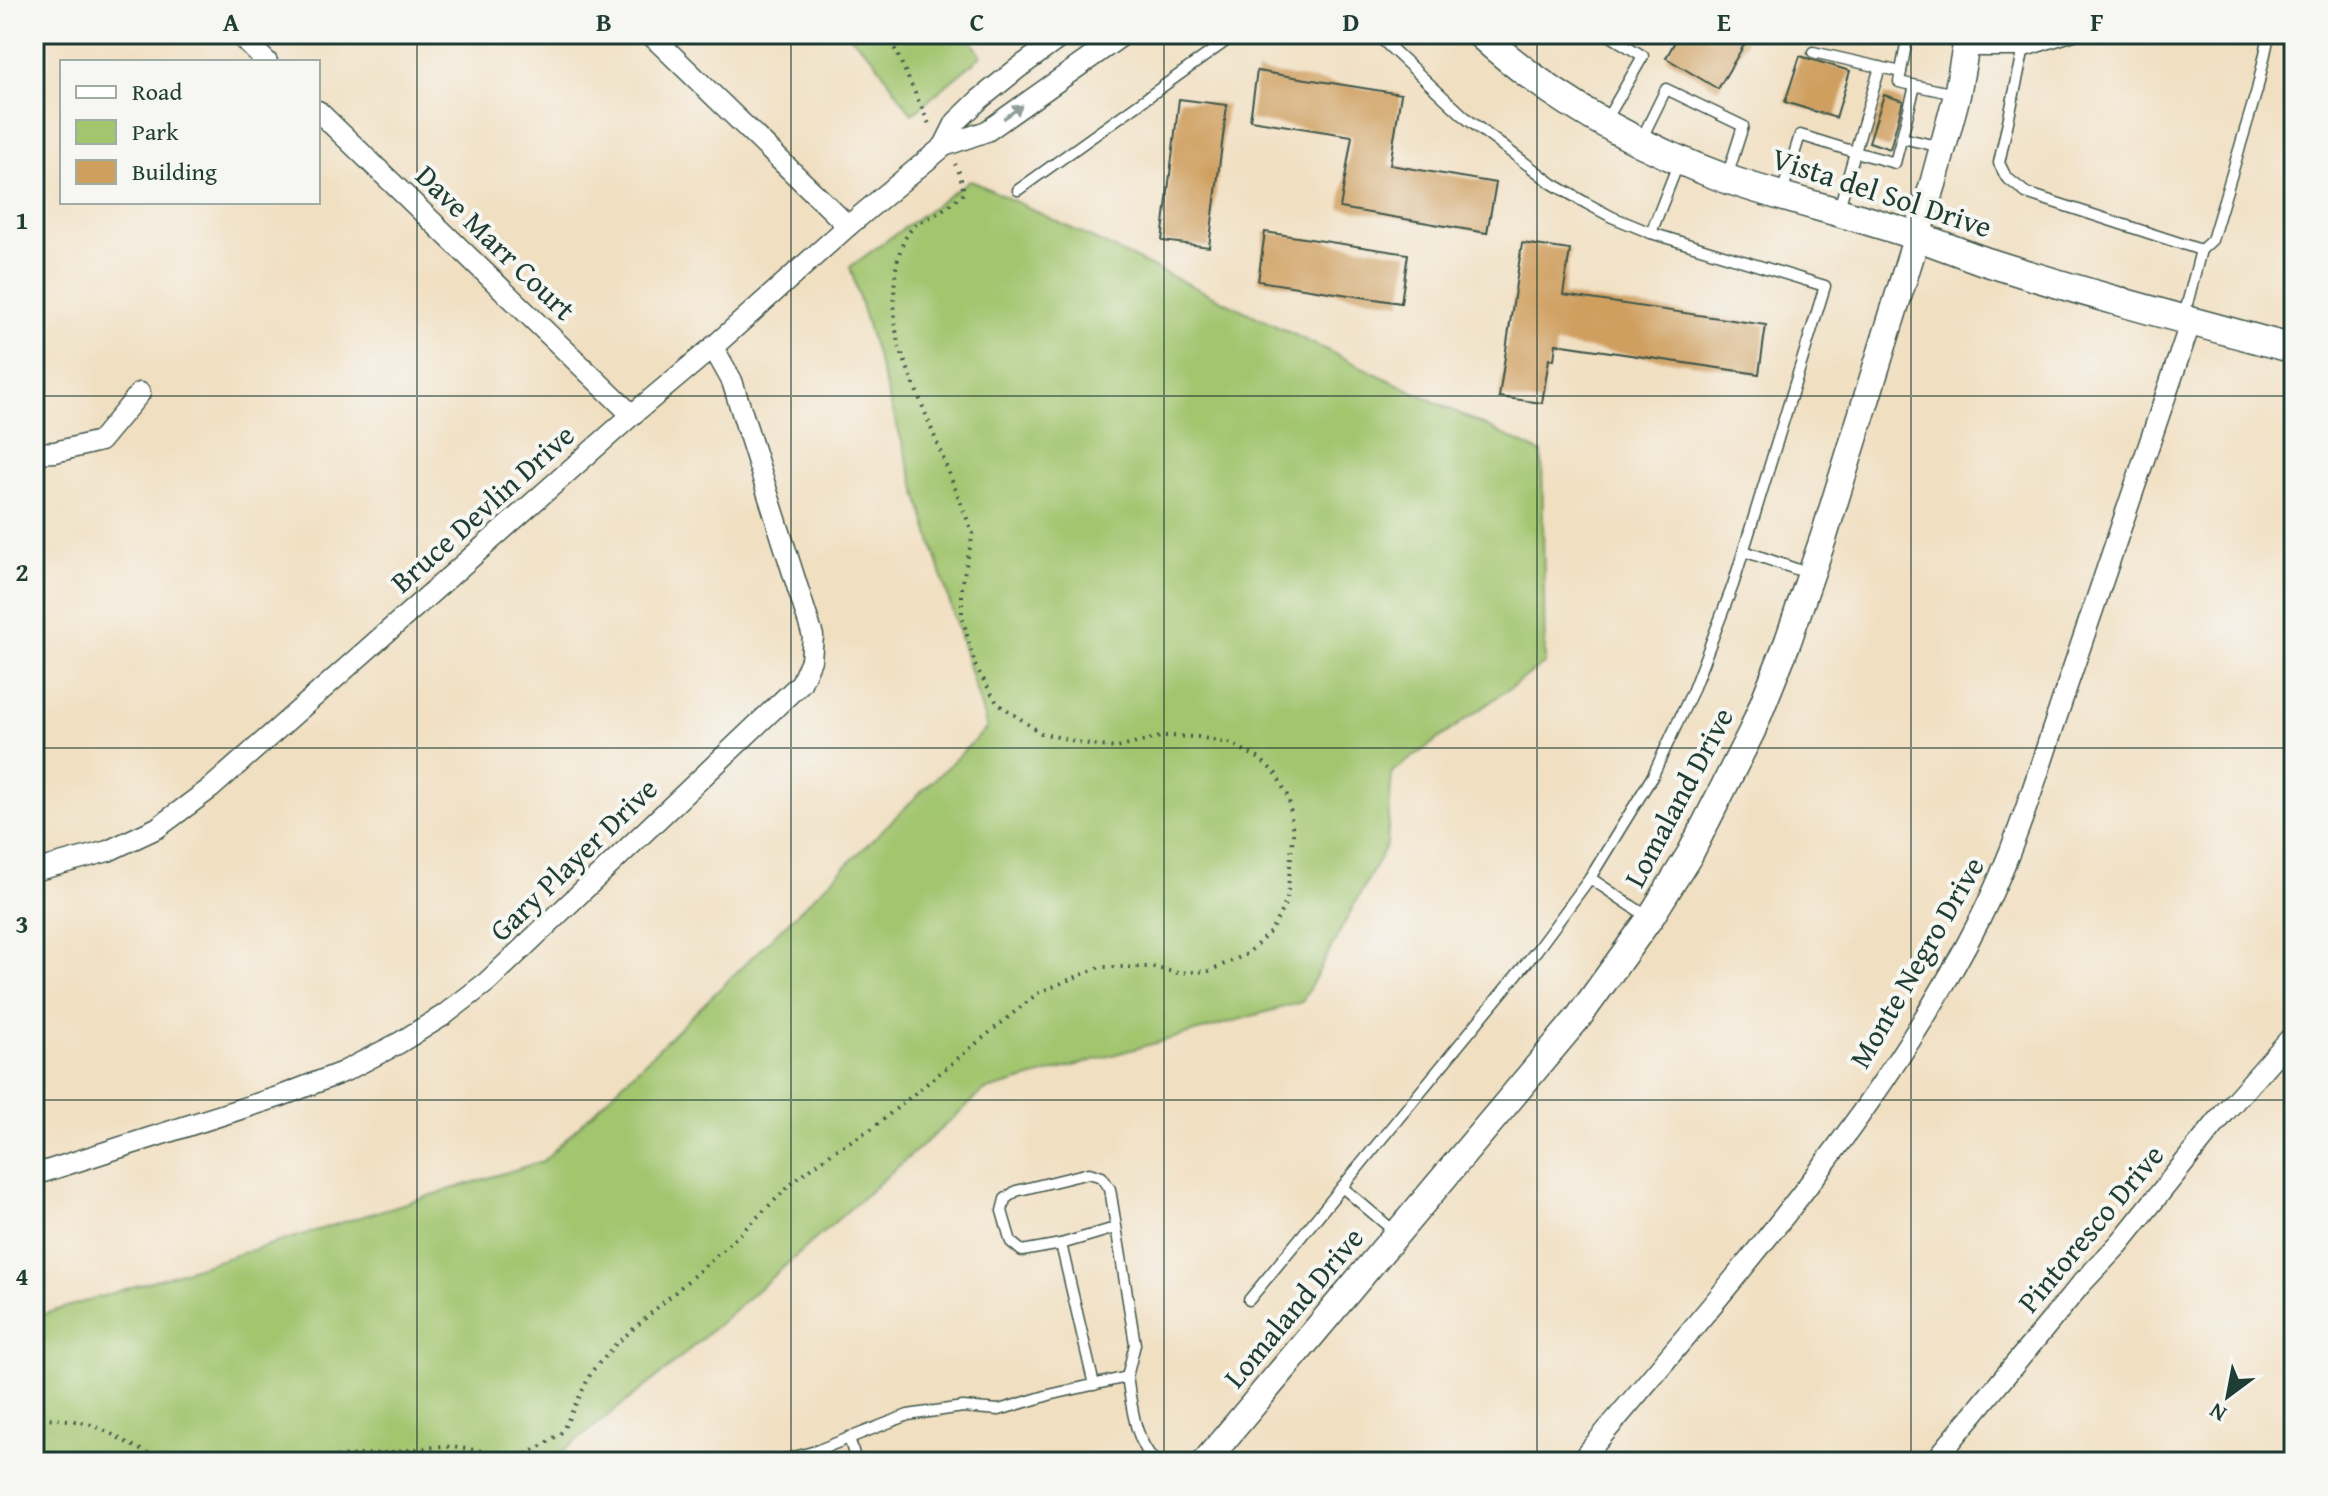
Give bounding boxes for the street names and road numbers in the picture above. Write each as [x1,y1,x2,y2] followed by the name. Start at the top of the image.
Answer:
[1766,136,1998,248] street label: Vista del Sol Drive
[406,154,586,330] street label: Dave Marr Court
[380,413,584,603] street label: Bruce Devlin Drive
[1612,699,1744,895] street label: Lomaland Drive
[479,767,667,951] street label: Gary Player Drive
[1838,848,1994,1076] street label: Monte Negro Drive
[2006,1134,2174,1322] street label: Pintoresco Drive
[1213,1217,1373,1397] street label: Lomaland Drive

